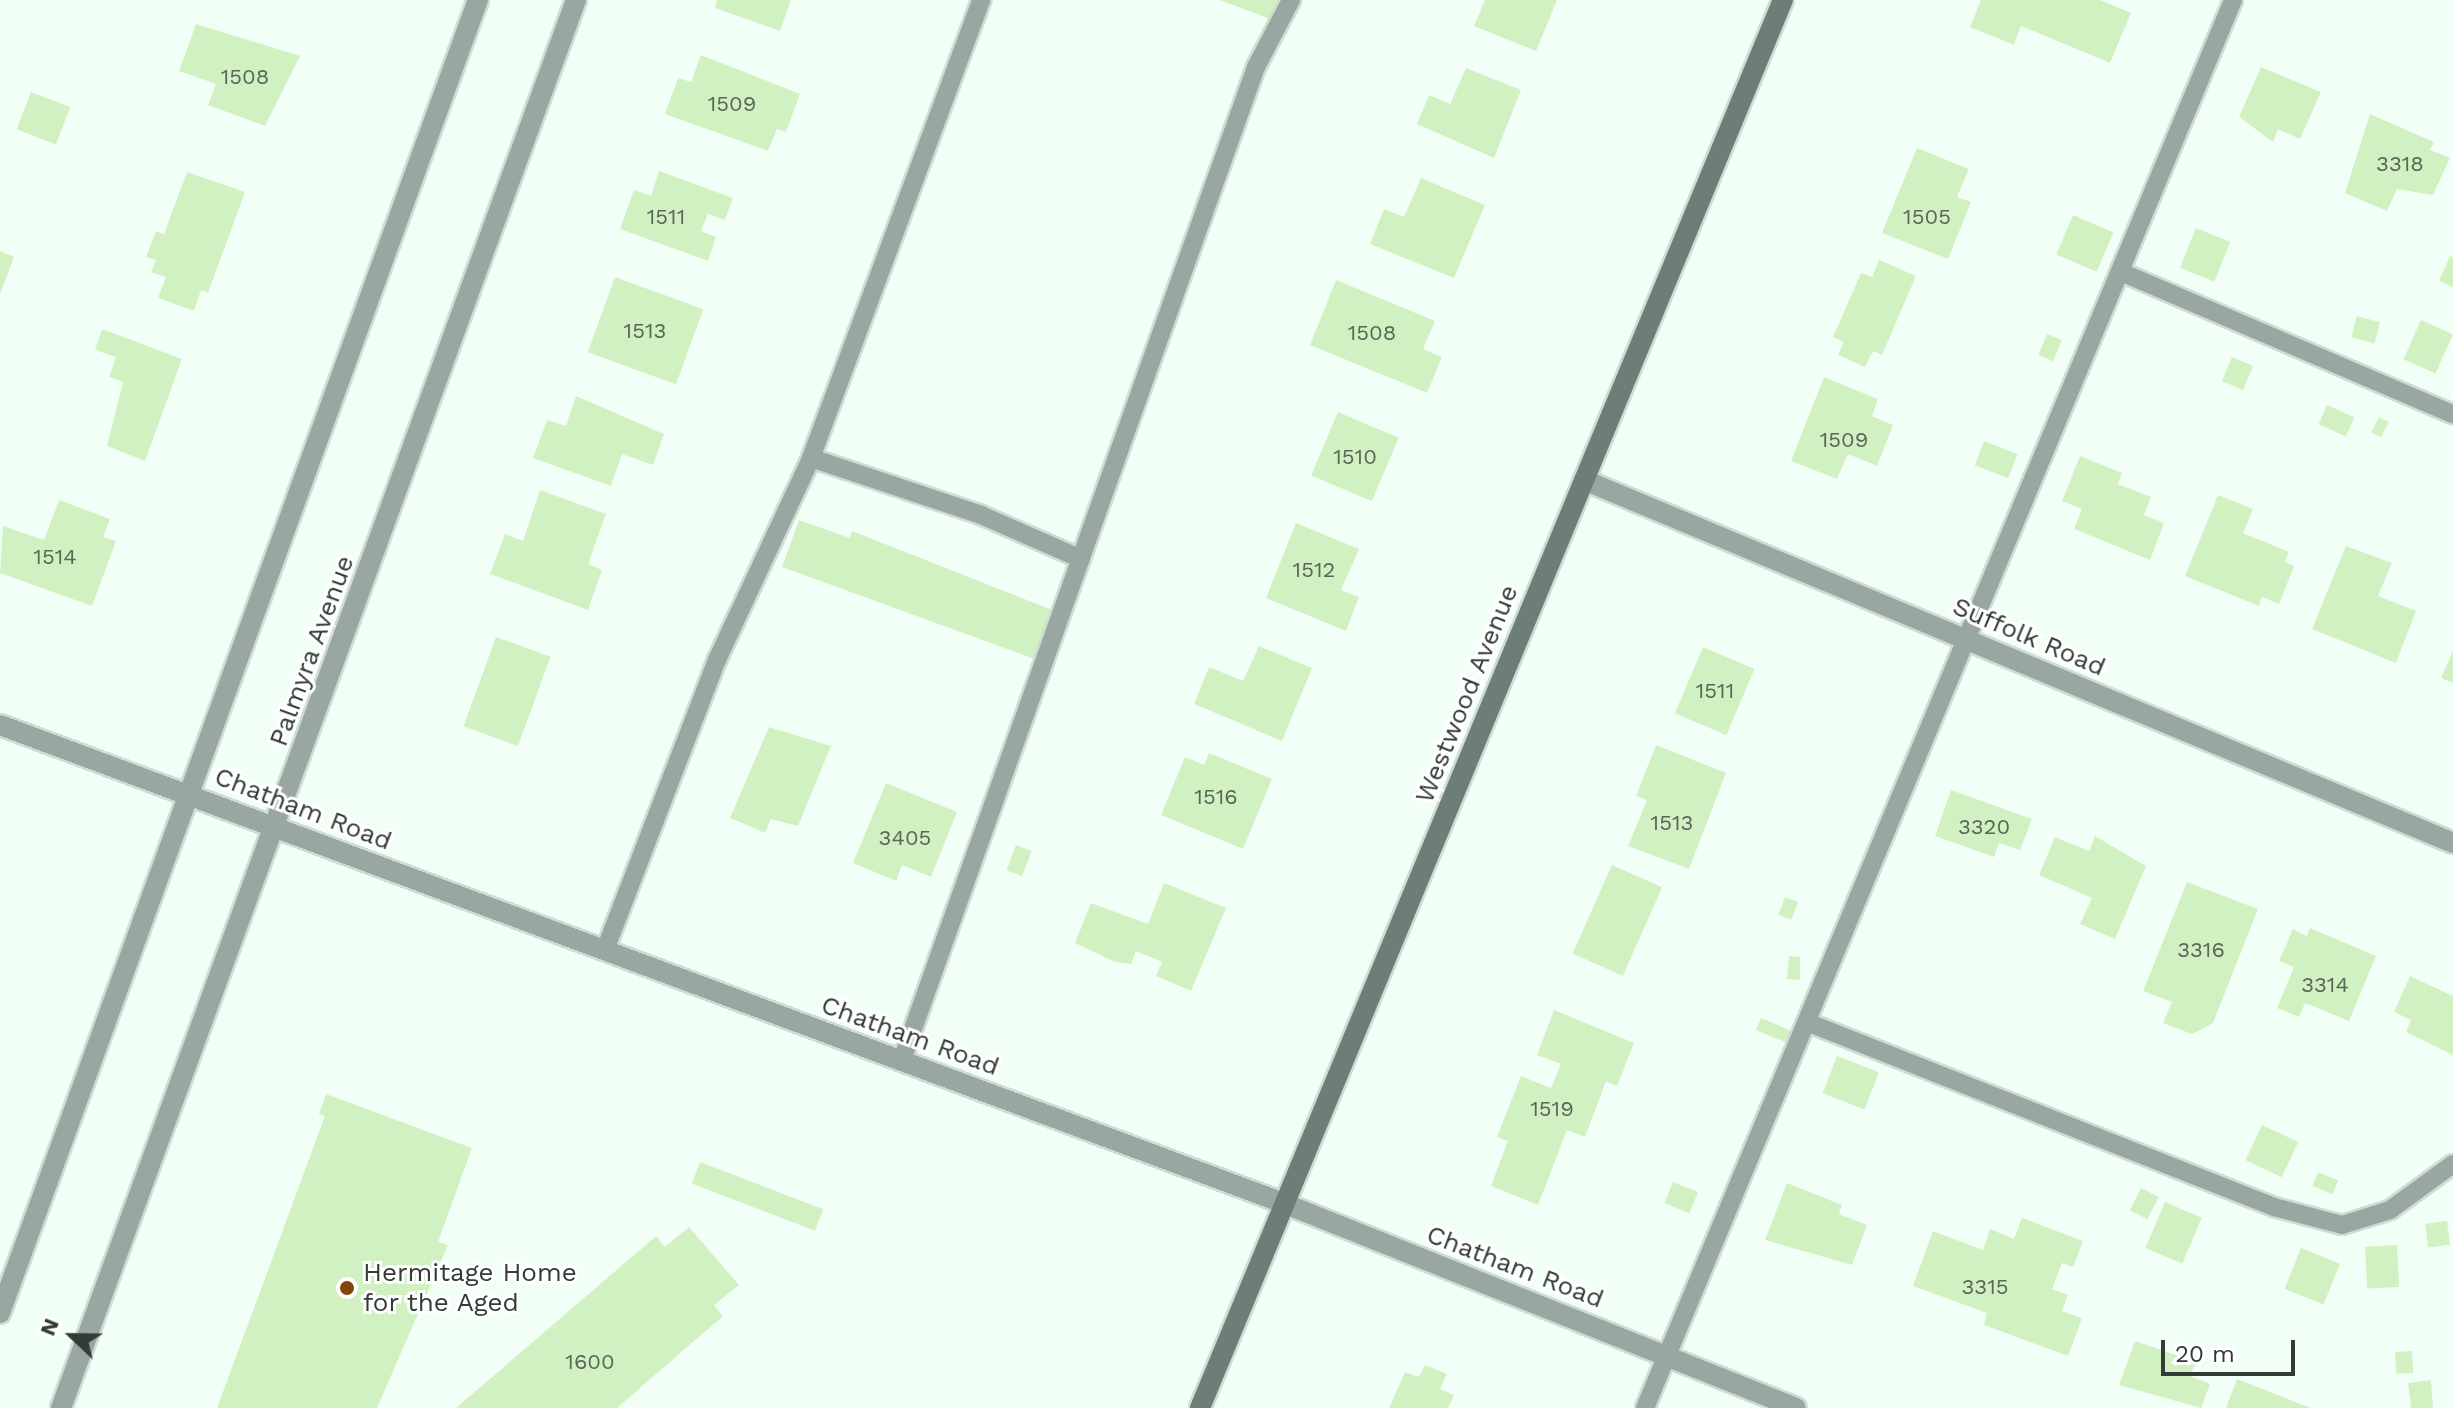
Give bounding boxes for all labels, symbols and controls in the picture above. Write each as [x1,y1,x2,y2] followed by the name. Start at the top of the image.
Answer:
[221,64,269,90] house number: 1508
[708,91,756,117] house number: 1509
[2376,151,2424,177] house number: 3318
[647,204,685,230] house number: 1511
[1903,204,1951,230] house number: 1505
[624,318,666,344] house number: 1513
[1348,320,1396,346] house number: 1508
[1820,427,1868,453] house number: 1509
[1333,444,1377,470] house number: 1510
[33,544,77,570] house number: 1514
[263,551,361,751] street label: Palmyra Avenue
[1293,557,1335,583] house number: 1512
[1409,580,1525,808] street label: Westwood Avenue
[1948,591,2110,683] street label: Suffolk Road
[1696,678,1734,704] house number: 1511
[210,761,396,857] street label: Chatham Road
[1194,784,1238,810] house number: 1516
[1651,810,1693,836] house number: 1513
[1958,814,2010,840] house number: 3320
[879,825,931,851] house number: 3405
[2177,937,2225,963] house number: 3316
[2301,972,2349,998] house number: 3314
[817,989,1003,1083] street label: Chatham Road
[1530,1096,1574,1122] house number: 1519
[1422,1219,1608,1315] street label: Chatham Road
[363,1257,577,1318] place label: Hermitage Home for the Aged
[1961,1274,2009,1300] house number: 3315
[338,1279,356,1297] marker: Hermitage Home for the Aged
[32,1296,112,1376] north arrow
[35,1315,64,1339] text: N
[2165,1324,2299,1374] scale bar
[2175,1340,2235,1368] text: 20 m
[565,1349,615,1375] house number: 1600

